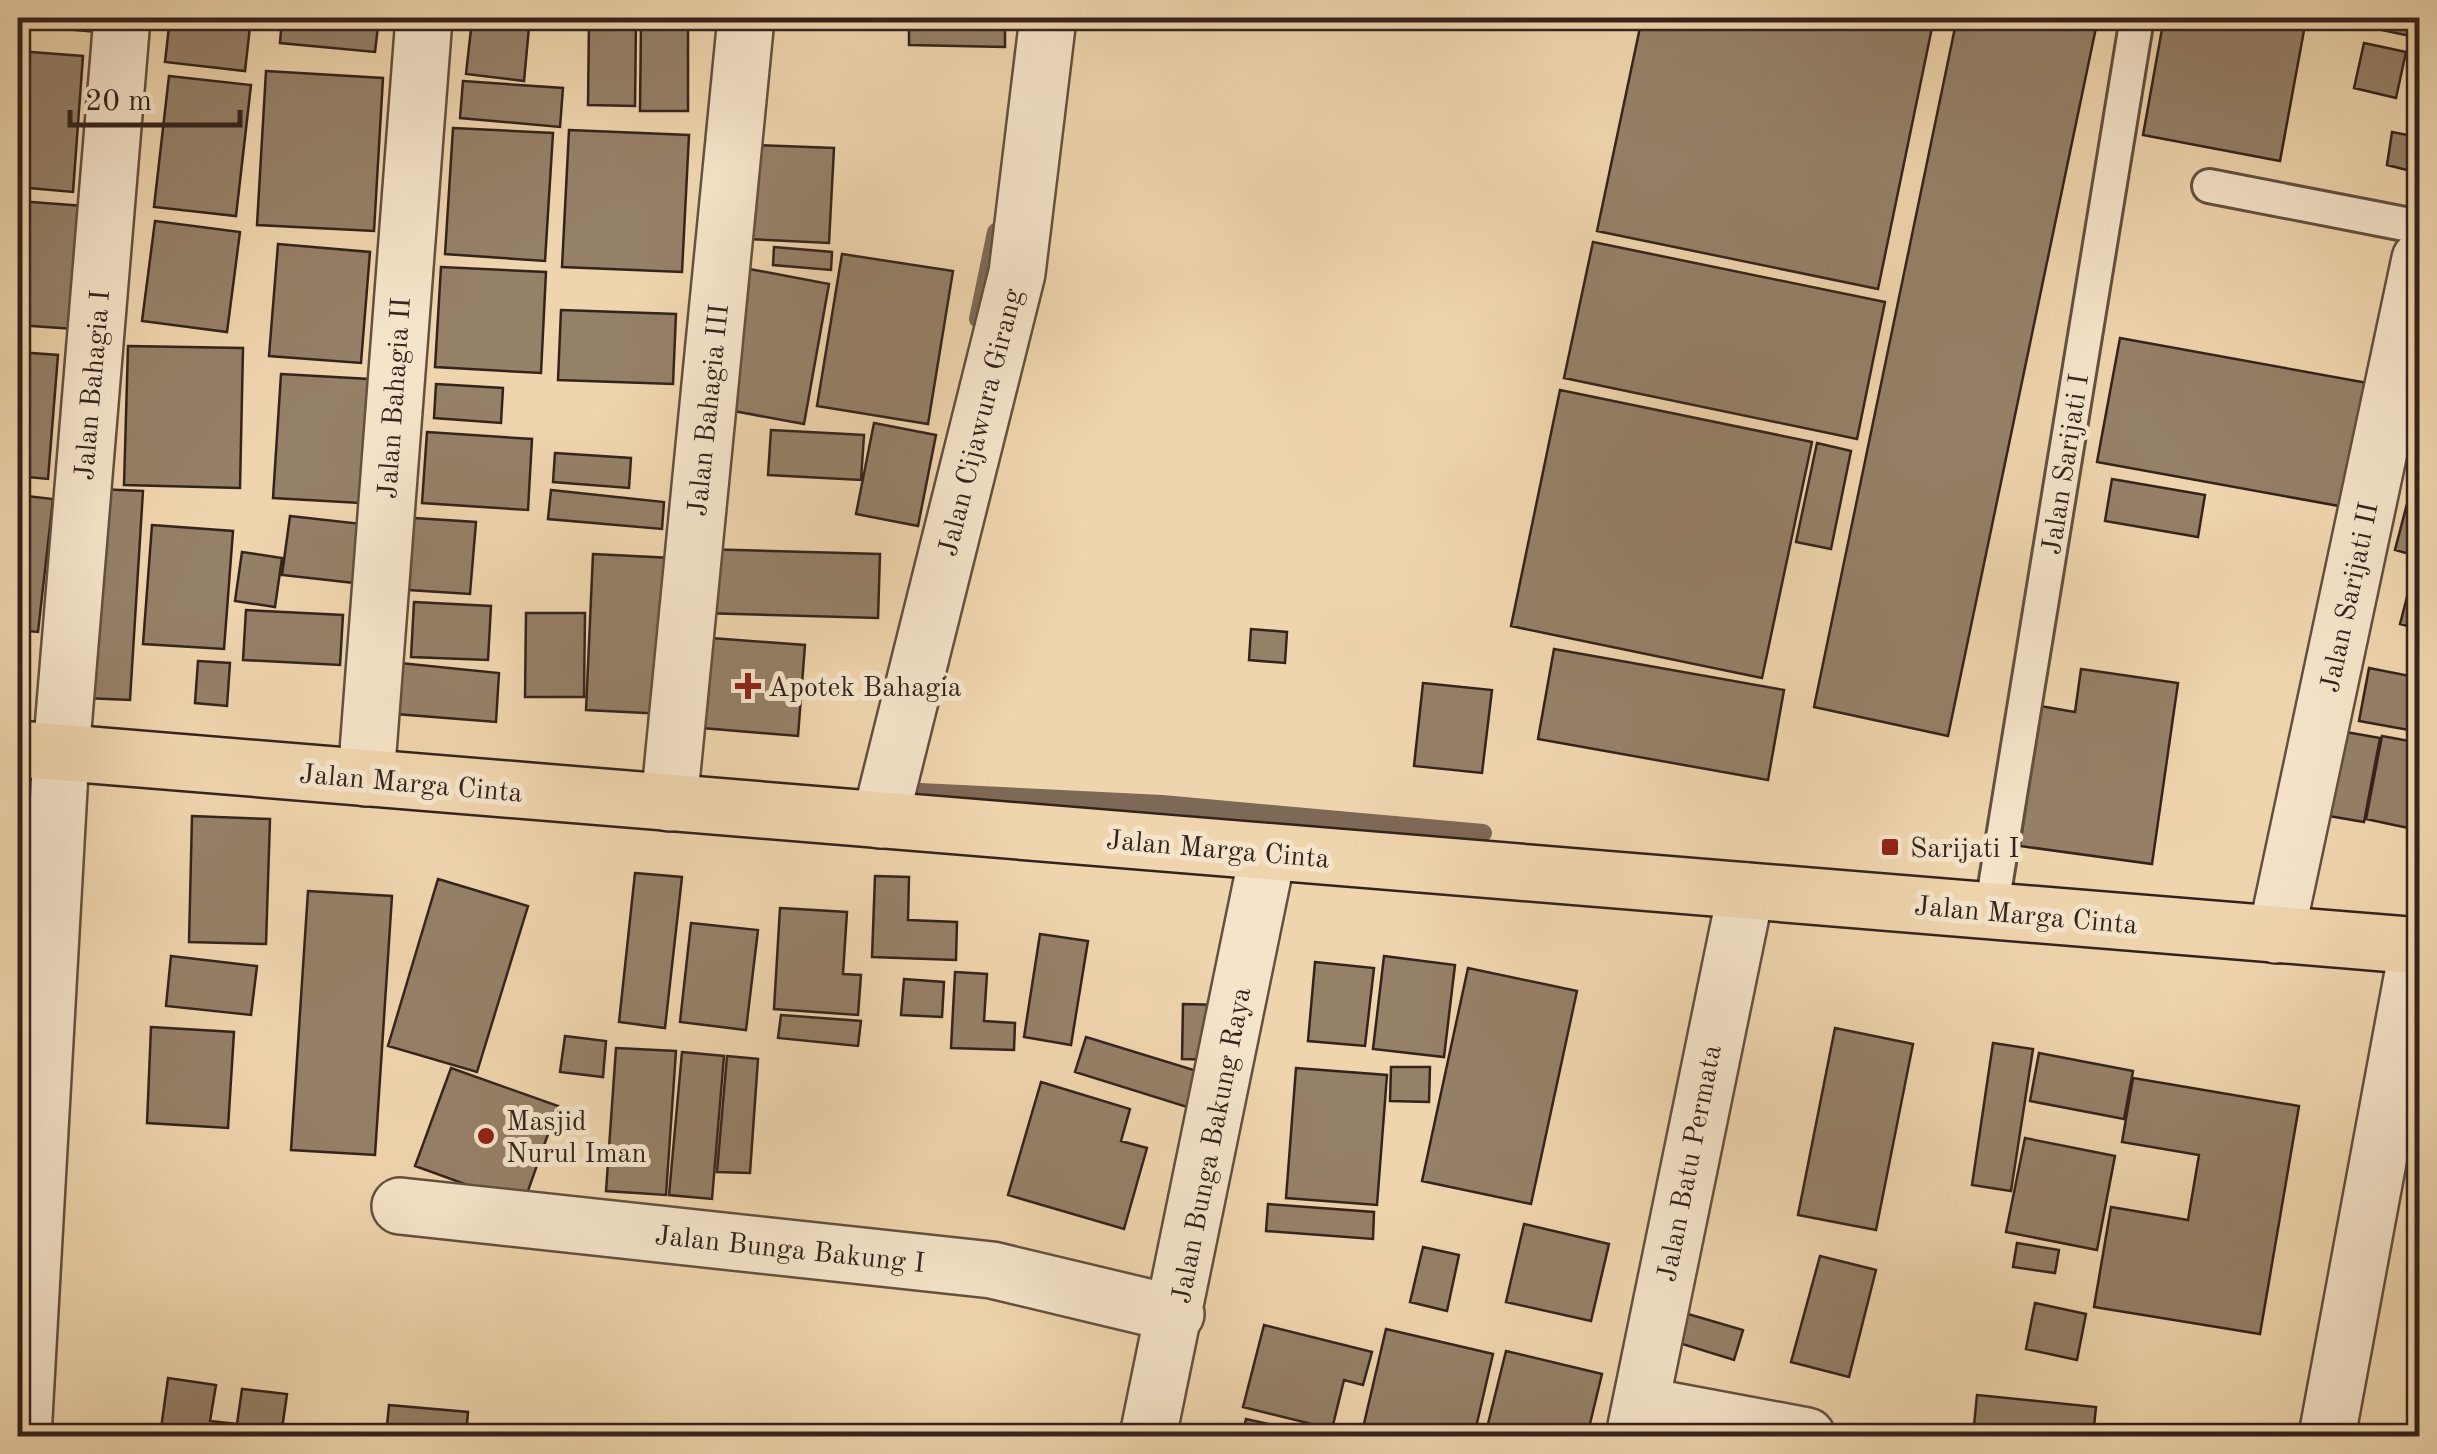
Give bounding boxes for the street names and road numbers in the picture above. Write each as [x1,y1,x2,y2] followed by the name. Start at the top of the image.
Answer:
[935,286,1029,559] street label: Jalan Cijawura Girang
[72,289,116,482] street label: Jalan Bahagia I
[375,297,417,500] street label: Jalan Bahagia II
[685,303,735,518] street label: Jalan Bahagia III
[2039,372,2095,557] street label: Jalan Sarijati I
[2317,500,2385,695] street label: Jalan Sarijati II
[298,761,524,809] street label: Jalan Marga Cinta
[1105,827,1331,875] street label: Jalan Marga Cinta
[1913,893,2139,941] street label: Jalan Marga Cinta
[1169,985,1257,1306] street label: Jalan Bunga Bakung Raya
[1654,1043,1728,1284] street label: Jalan Batu Permata
[653,1223,926,1279] street label: Jalan Bunga Bakung I

